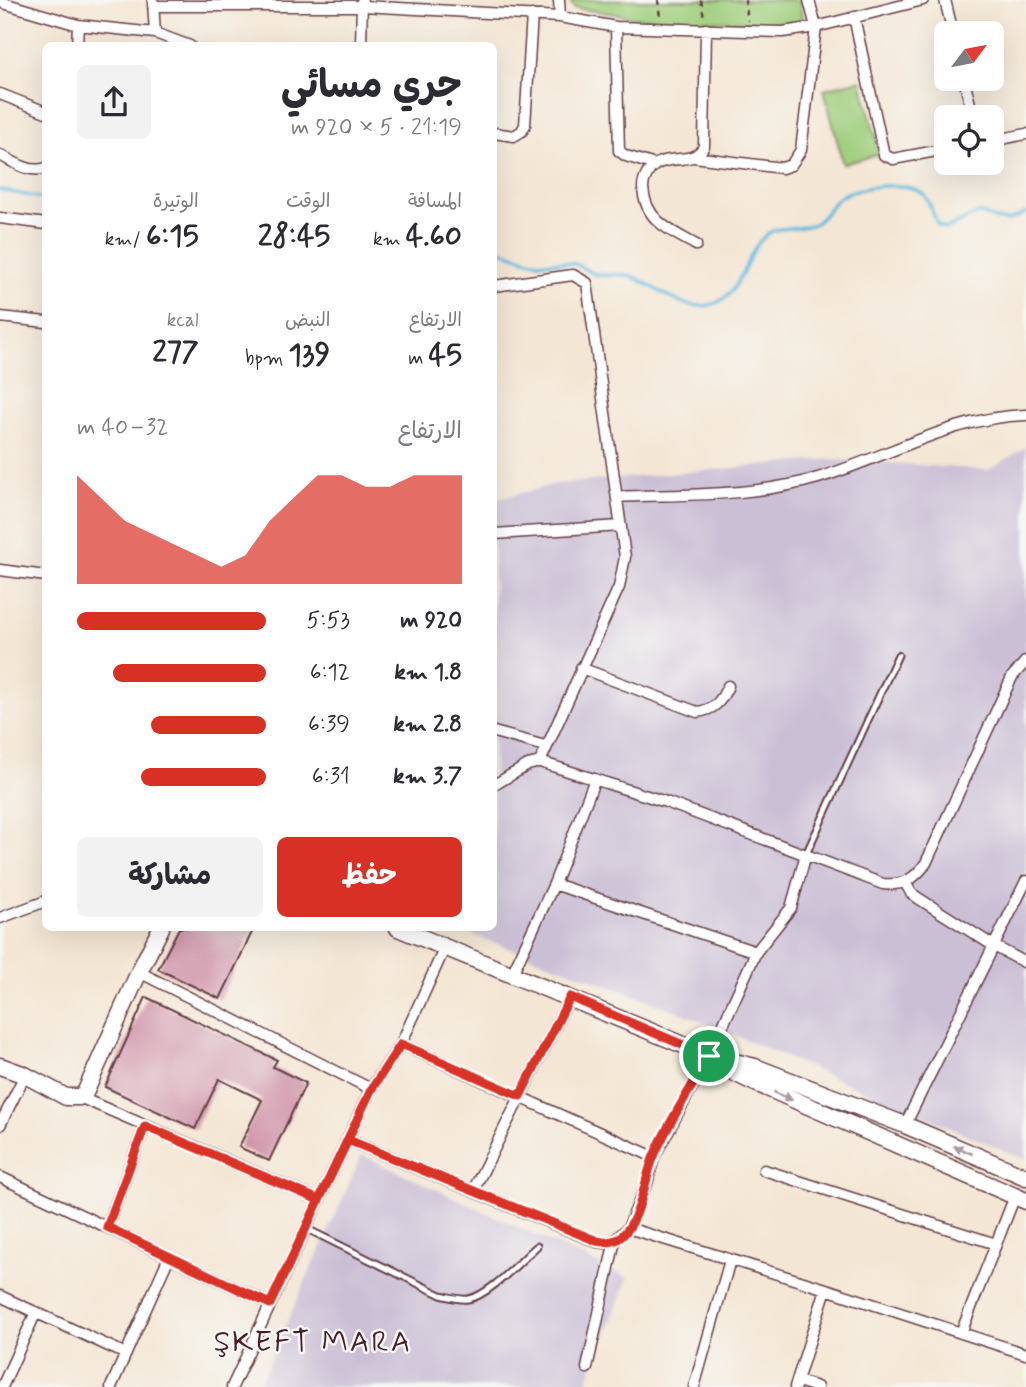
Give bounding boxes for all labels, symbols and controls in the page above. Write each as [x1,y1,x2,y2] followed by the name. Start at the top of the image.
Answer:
[934,21,1004,91] north arrow
[934,21,1004,175] map controls
[281,62,462,111] text: جري مسائي
[77,65,151,139] button: share
[934,105,1004,175] button: locate
[291,113,462,143] text: 21:19 · 5 × 920 m
[153,189,199,214] text: الوتيرة
[286,189,330,214] text: الوقت
[408,189,462,214] text: المسافة
[146,217,199,256] text: 6:15
[258,217,330,256] text: 28:45
[406,217,462,256] text: 4.60
[105,227,146,252] text: /km
[373,227,406,252] text: km
[167,308,199,333] text: kcal
[285,308,330,333] text: النبض
[409,308,462,333] text: الارتفاع
[152,333,199,372] text: 277
[288,336,330,375] text: 139
[429,336,462,375] text: 45
[245,346,288,371] text: bpm
[408,346,429,371] text: m
[77,413,168,443] text: 32–40 m
[398,417,462,447] text: الارتفاع
[307,606,350,636] text: 5:53
[400,606,462,636] text: 920 m
[310,658,350,688] text: 6:12
[394,658,462,688] text: 1.8 km
[308,710,350,740] text: 6:39
[393,710,462,740] text: 2.8 km
[312,762,350,792] text: 6:31
[393,762,462,792] text: 3.7 km
[77,837,263,917] button: مشاركة
[277,837,462,917] button: حفظ
[679,1026,739,1086] pin
[690,1037,728,1075] icon: arrive
[773,1091,794,1102] one-way arrow
[952,1145,973,1156] one-way arrow
[214,1323,412,1362] district label: ŞKEFT MARA

